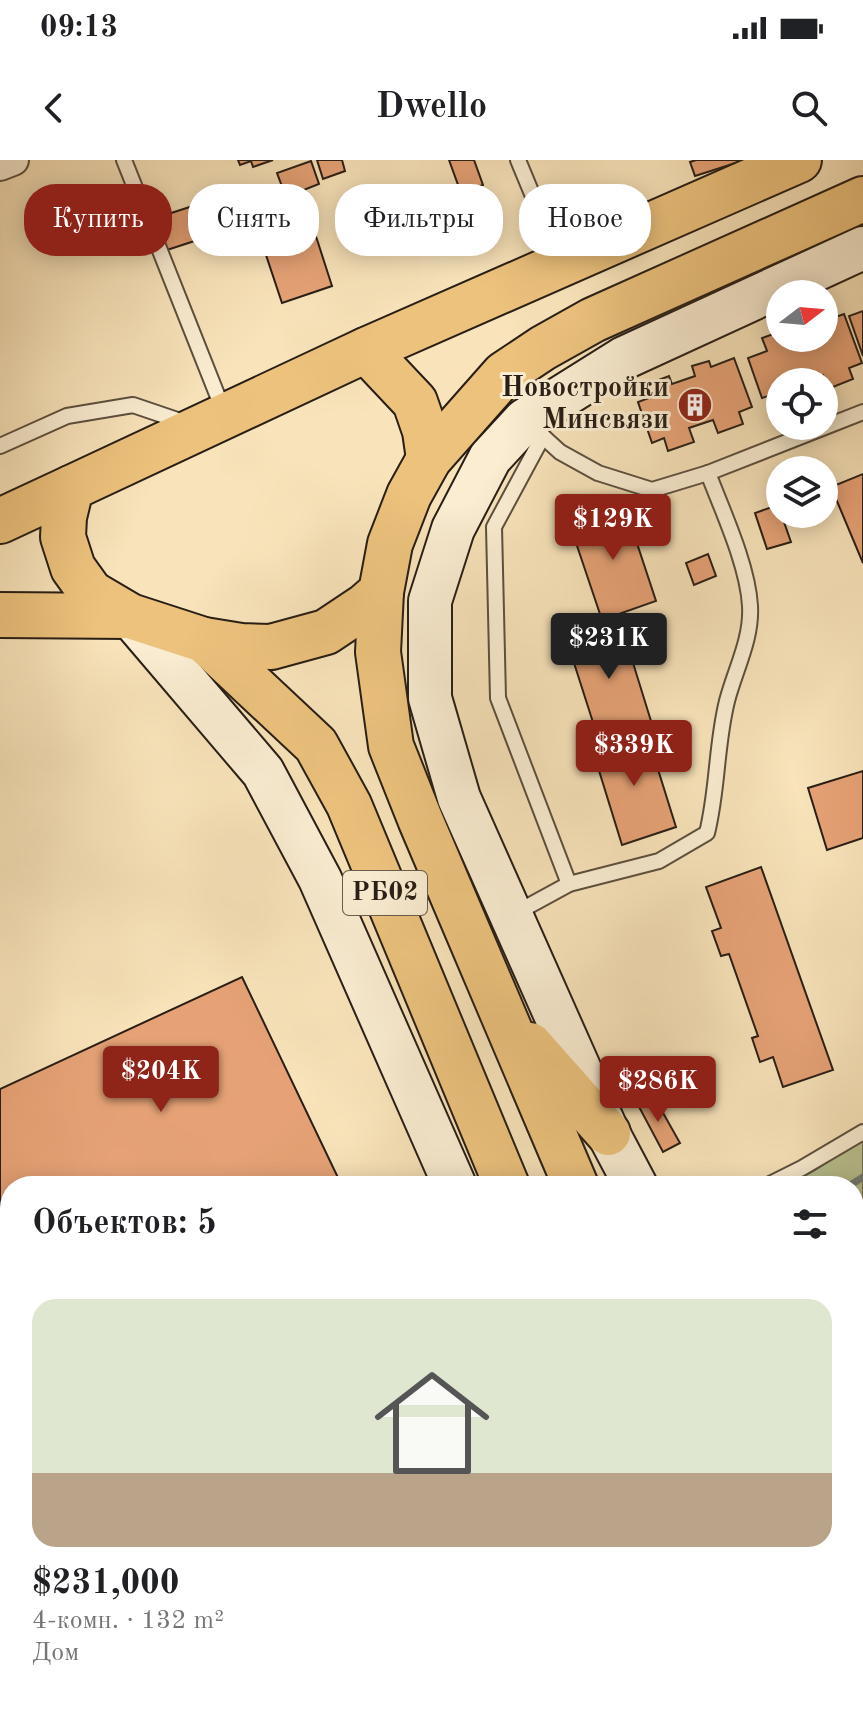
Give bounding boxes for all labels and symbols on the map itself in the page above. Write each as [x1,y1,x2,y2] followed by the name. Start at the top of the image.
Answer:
[766,280,838,352] north arrow
[501,375,669,435] place label: Новостройки Минсвязи
[676,386,714,424] building icon: Новостройки Минсвязи
[557,494,669,562] pin: $129K
[553,613,665,681] pin: $231K
[578,720,690,788] pin: $339K
[343,871,427,915] road number: РБ02
[105,1046,217,1114] pin: $204K
[602,1056,714,1124] pin: $286K

